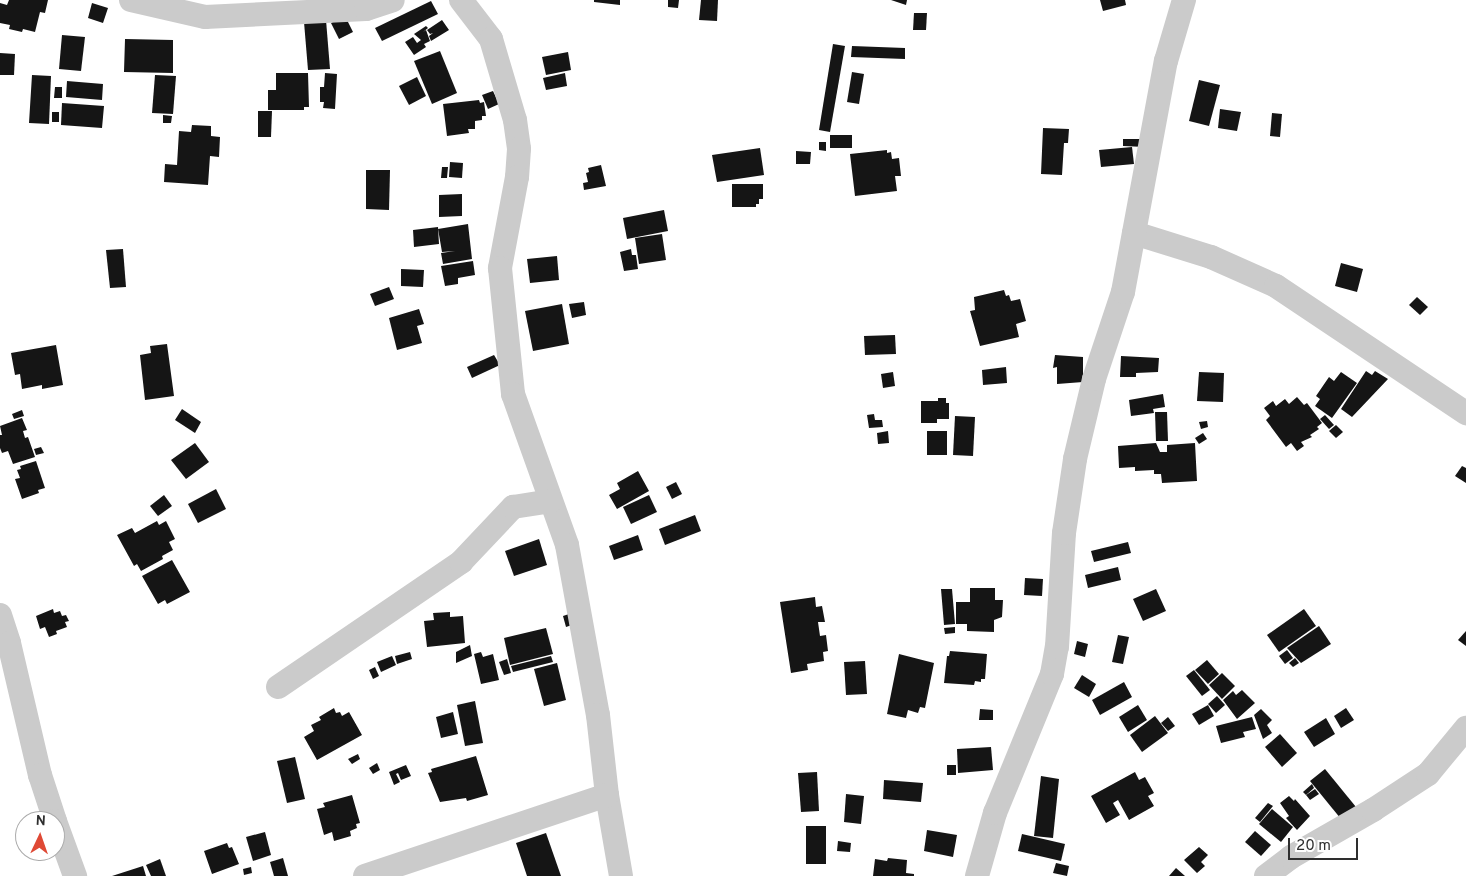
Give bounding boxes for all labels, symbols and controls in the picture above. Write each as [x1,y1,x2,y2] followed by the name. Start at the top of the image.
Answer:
[15,811,65,861] north arrow
[35,813,46,830] text: N
[1291,828,1361,860] scale bar
[1296,837,1331,856] text: 20 m

